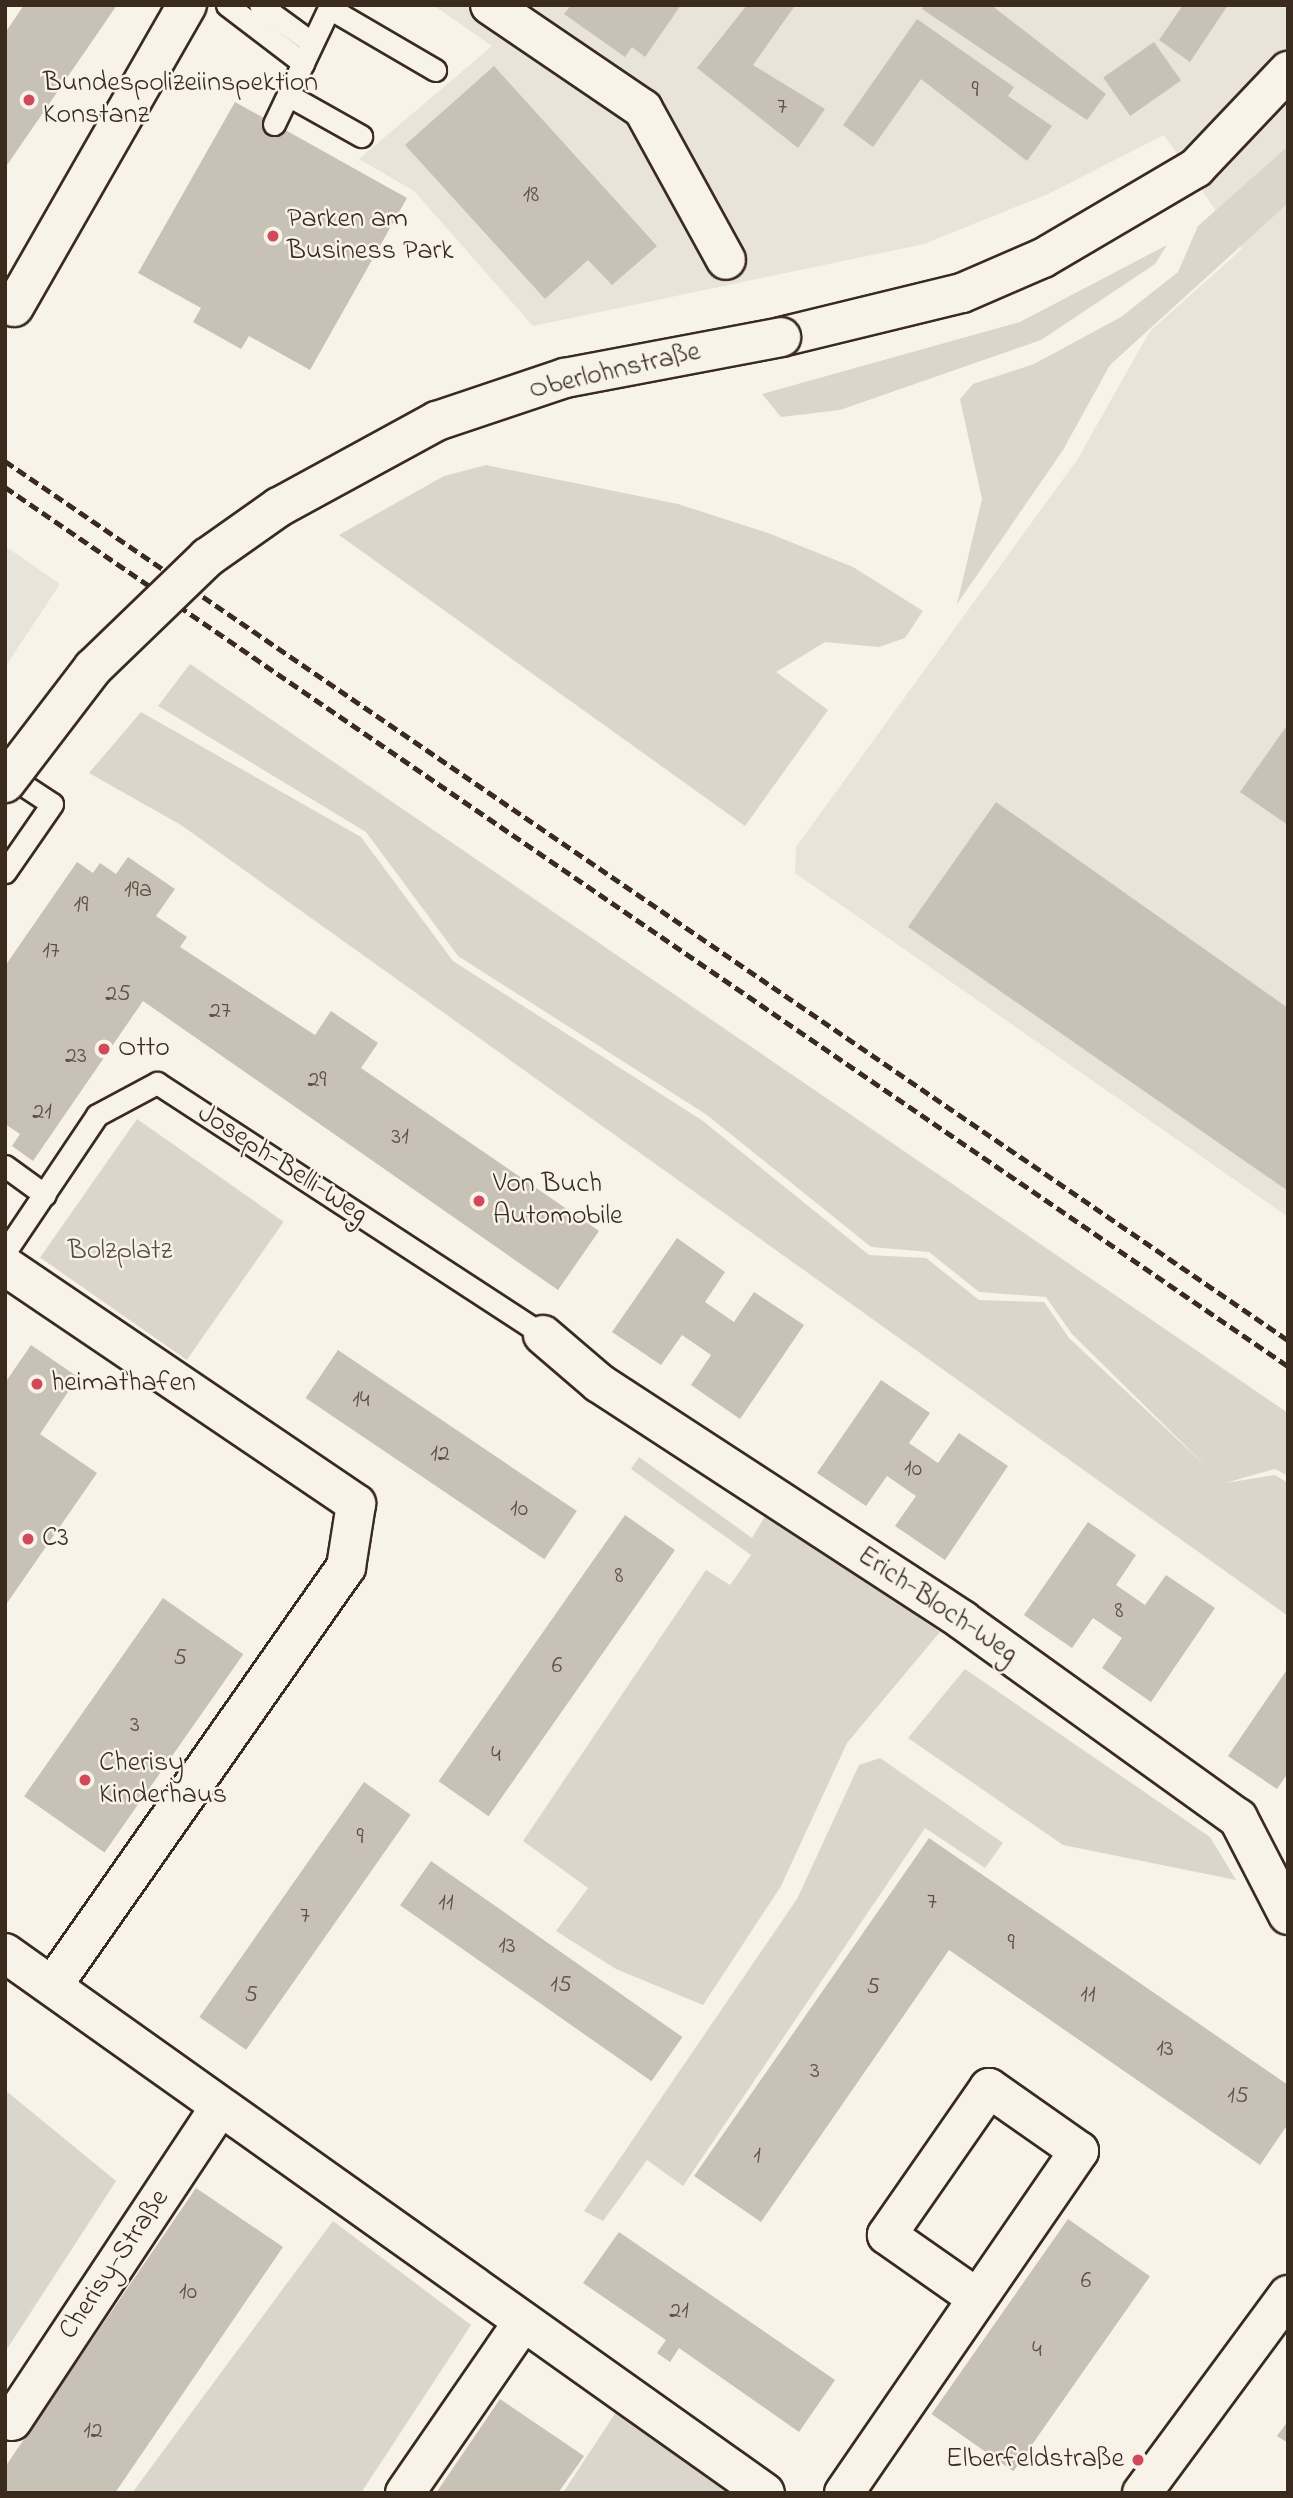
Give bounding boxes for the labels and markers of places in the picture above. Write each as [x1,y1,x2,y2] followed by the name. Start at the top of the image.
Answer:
[43,67,318,133] place label: Bundespolizeiinspektion Konstanz
[21,92,37,108] marker: Bundespolizeiinspektion Konstanz
[287,203,454,269] place label: Parken am Business Park
[265,228,281,244] marker: Parken am Business Park
[118,1032,170,1066] place label: Otto
[96,1041,112,1057] marker: Otto
[493,1168,623,1234] place label: Von Buch Automobile
[471,1193,487,1209] marker: Von Buch Automobile
[51,1367,196,1401] place label: heimathafen
[29,1376,45,1392] marker: heimathafen
[42,1522,69,1556] place label: C3
[20,1531,36,1547] marker: C3
[99,1747,227,1813] place label: Cherisy Kinderhaus
[77,1772,93,1788] marker: Cherisy Kinderhaus
[946,2443,1124,2477] place label: Elberfeldstraße
[1130,2452,1146,2468] marker: Elberfeldstraße

